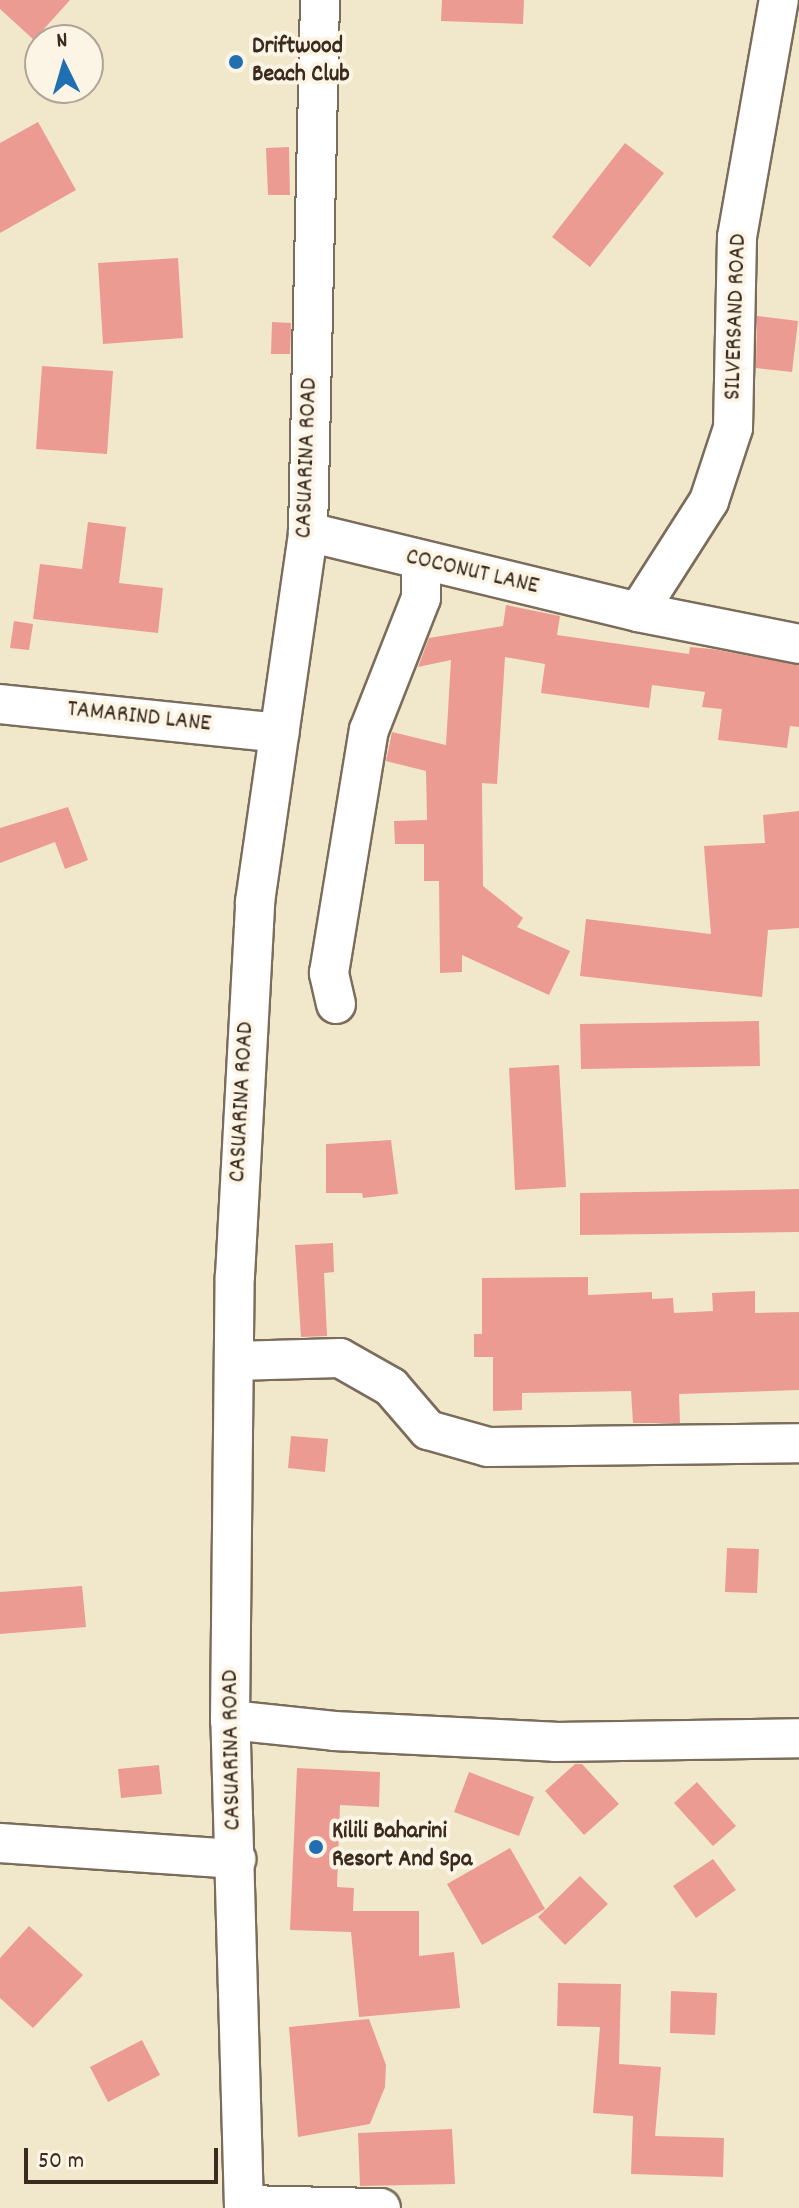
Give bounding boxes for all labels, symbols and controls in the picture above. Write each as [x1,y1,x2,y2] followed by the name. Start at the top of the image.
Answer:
[24,24,104,104] north arrow
[55,26,69,58] text: N
[252,34,350,90] place label: Driftwood Beach Club
[227,53,245,71] marker: Driftwood Beach Club
[720,233,754,401] street label: SILVERSAND ROAD
[291,377,325,539] street label: CASUARINA ROAD
[403,544,541,602] street label: COCONUT LANE
[66,696,212,740] street label: TAMARIND LANE
[224,1021,262,1183] street label: CASUARINA ROAD
[217,1669,249,1831] street label: CASUARINA ROAD
[332,1819,472,1875] place label: Kilili Baharini Resort And Spa
[307,1838,325,1856] marker: Kilili Baharini Resort And Spa
[28,2132,222,2182] scale bar
[38,2145,84,2179] text: 50 m

